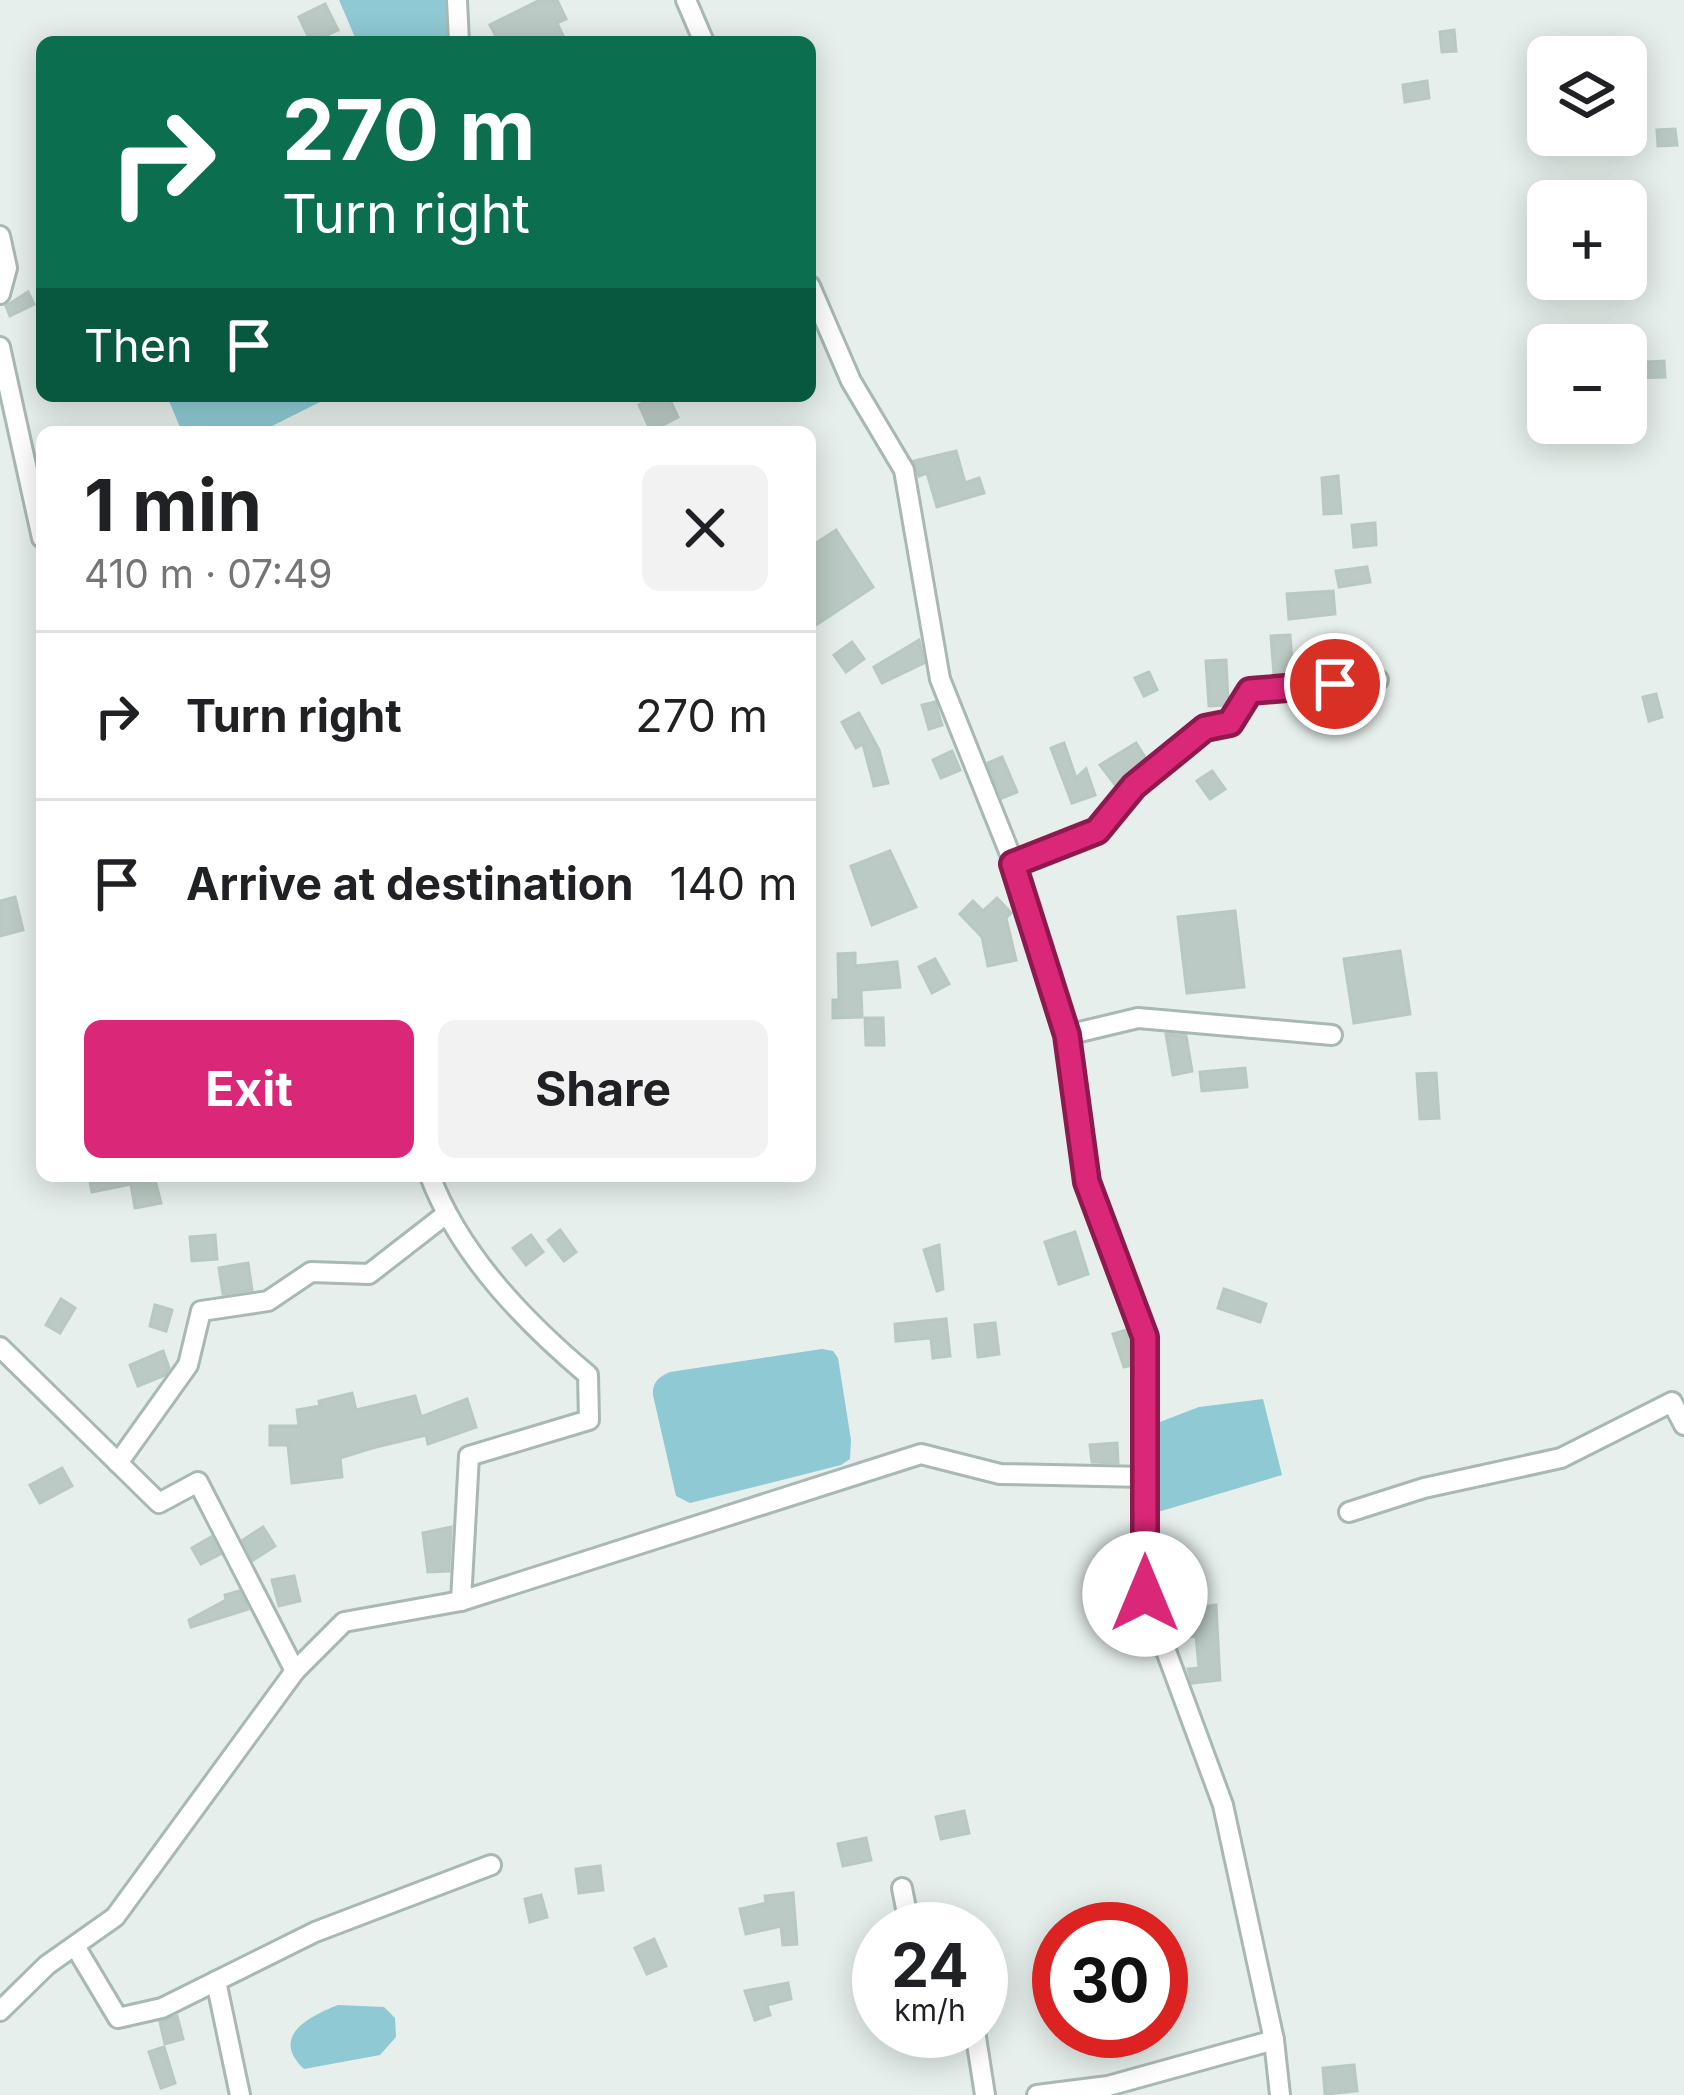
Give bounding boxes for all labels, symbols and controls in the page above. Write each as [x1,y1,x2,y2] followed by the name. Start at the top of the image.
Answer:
[1527,36,1647,444] map controls
[1527,36,1647,156] button: layers
[282,79,536,180] text: 270 m
[84,84,240,240] icon: right
[1527,180,1647,300] button: +
[282,181,530,246] text: Turn right
[216,312,282,378] icon: arrive
[84,318,192,373] text: Then
[1527,324,1647,444] button: −
[84,461,262,548] text: 1 min
[642,465,768,591] button: close
[84,550,332,597] text: 410 m · 07:49
[1284,633,1386,735] pin
[1302,651,1368,717] icon: arrive
[84,683,150,749] icon: right
[186,688,402,743] text: Turn right
[635,688,768,743] text: 270 m
[84,851,150,917] icon: arrive
[186,856,633,911] text: Arrive at destination
[669,856,797,911] text: 140 m
[84,1020,414,1158] button: Exit
[438,1020,768,1158] button: Share
[1082,1531,1208,1657] position arrow
[1032,1902,1188,2058] speed limit sign: 30
[891,1929,969,2001] text: 24
[894,1992,966,2028] text: km/h

